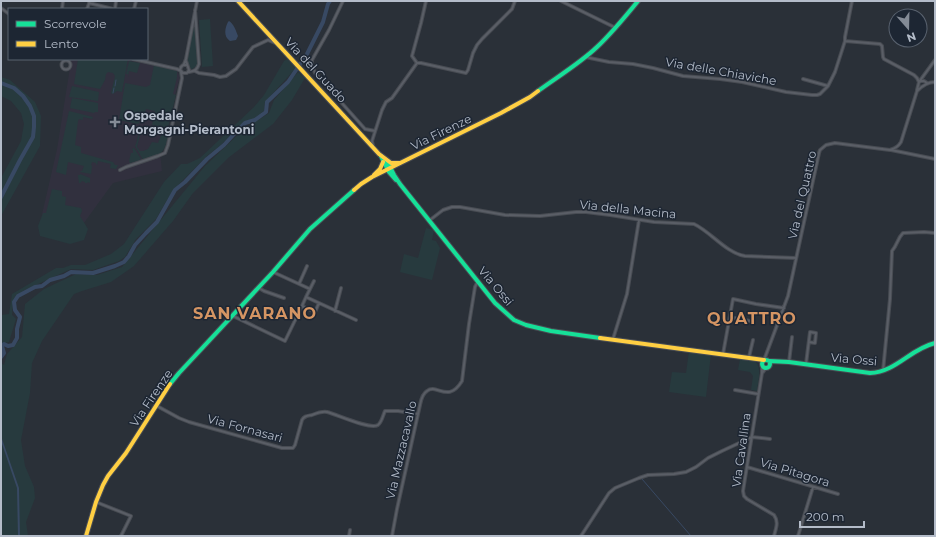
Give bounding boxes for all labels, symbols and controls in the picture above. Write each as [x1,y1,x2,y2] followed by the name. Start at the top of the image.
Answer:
[8,8,148,60] legend
[888,8,928,48] north arrow
[44,16,106,31] text: Scorrevole
[905,29,918,45] text: N
[282,34,350,106] street label: Via del Guado
[44,36,79,51] text: Lento
[664,54,778,88] street label: Via delle Chiaviche
[124,108,254,137] place label: Ospedale Morgagni-Pierantoni
[408,111,474,153] street label: Via Firenze
[109,116,121,128] marker: Ospedale Morgagni-Pierantoni
[785,149,819,241] street label: Via del Quattro
[579,196,677,222] street label: Via della Macina
[475,263,517,309] street label: Via Ossi
[193,304,317,323] district label: SAN VARANO
[707,309,797,328] district label: QUATTRO
[830,349,878,369] street label: Via Ossi
[126,367,176,429] street label: Via Firenze
[382,399,420,501] street label: Via Mazzacavallo
[206,411,284,445] street label: Via Fornasari
[728,412,754,488] street label: Via Cavallina
[758,454,832,490] street label: Via Pitagora
[800,503,864,529] scale bar
[806,509,845,524] text: 200 m

